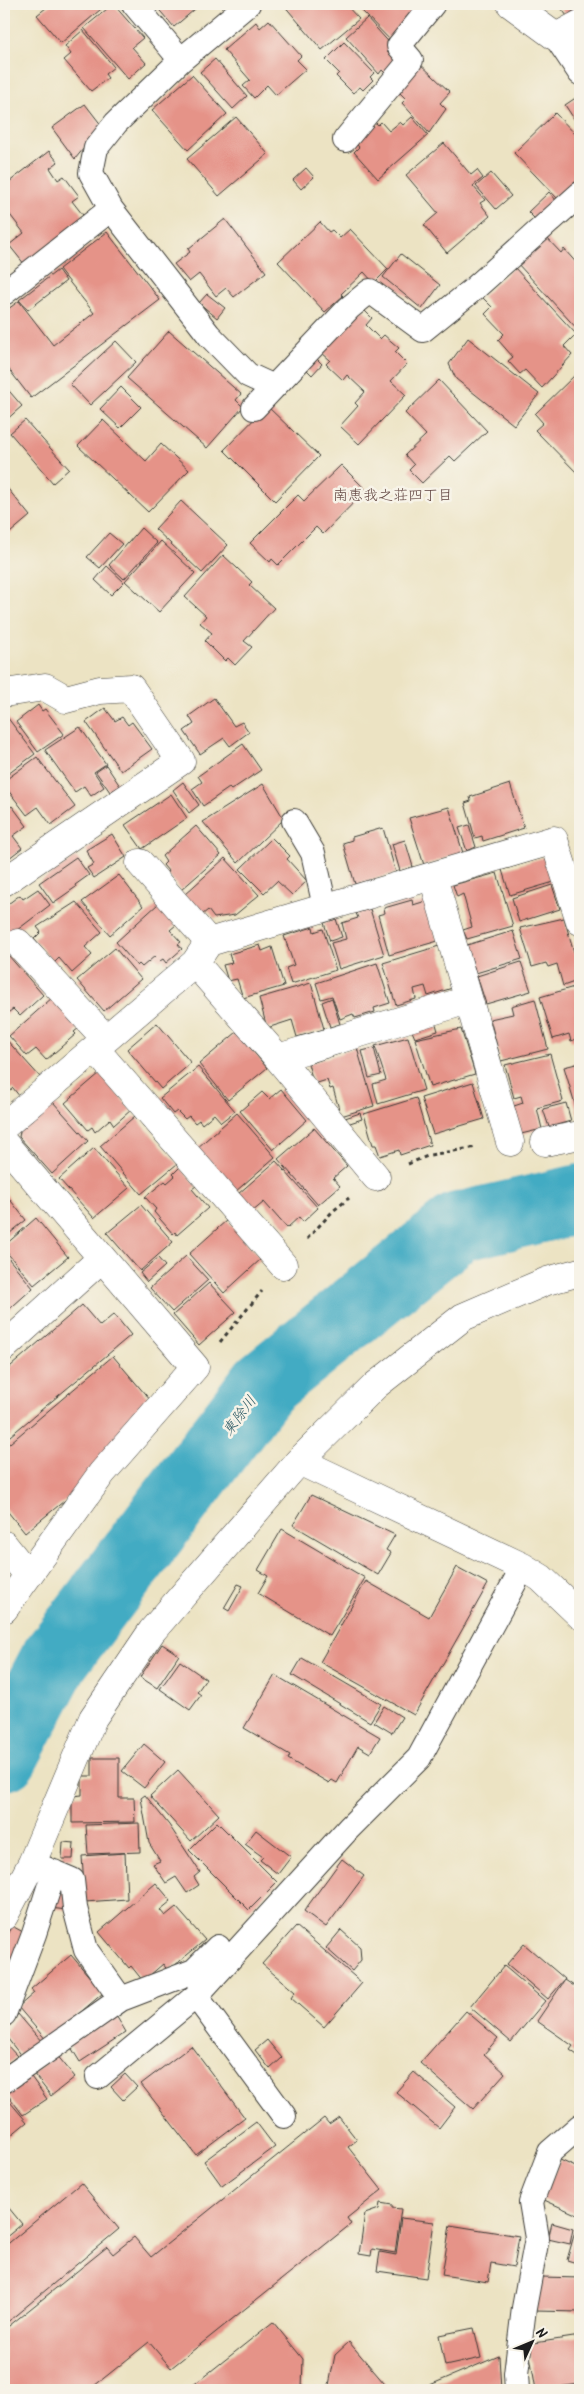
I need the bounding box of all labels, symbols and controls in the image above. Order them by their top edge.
district label: 南恵我之荘四丁目 [333,484,453,508]
water label: 東除川 [217,1391,263,1441]
north arrow [506,2316,556,2366]
text: N [530,2323,552,2345]

